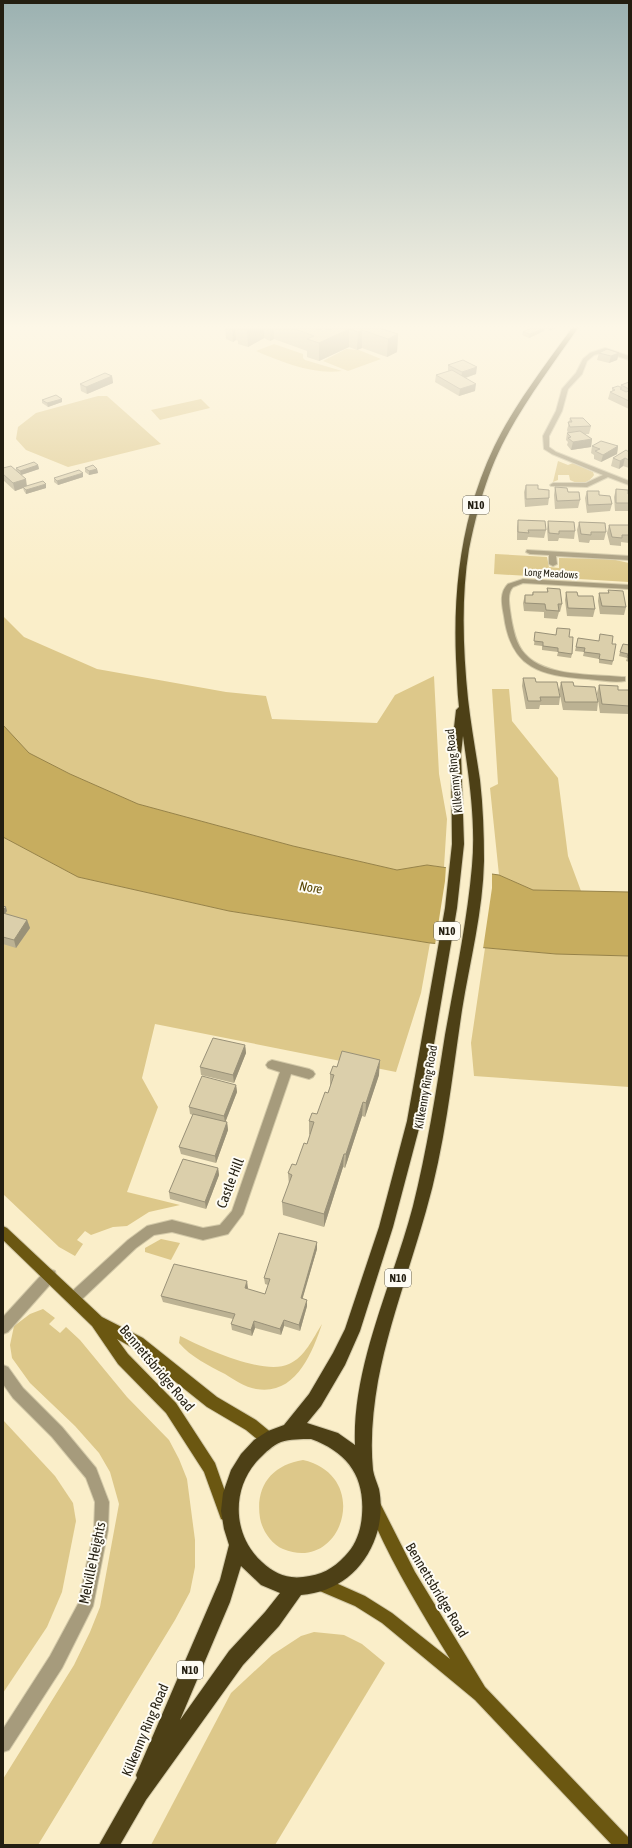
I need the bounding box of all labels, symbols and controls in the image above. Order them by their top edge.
road number: N10 [463,496,489,514]
street label: Long Meadows [524,567,579,580]
street label: Kilkenny Ring Road [443,728,465,814]
water label: Nore [298,878,324,897]
road number: N10 [434,922,460,940]
street label: Kilkenny Ring Road [412,1044,440,1130]
street label: Castle Hill [213,1155,247,1210]
road number: N10 [385,1269,411,1287]
street label: Bennettsbridge Road [116,1322,198,1414]
street label: Melville Heights [76,1521,109,1605]
street label: Bennettsbridge Road [403,1540,471,1640]
road number: N10 [177,1661,203,1679]
street label: Kilkenny Ring Road [118,1681,172,1779]

